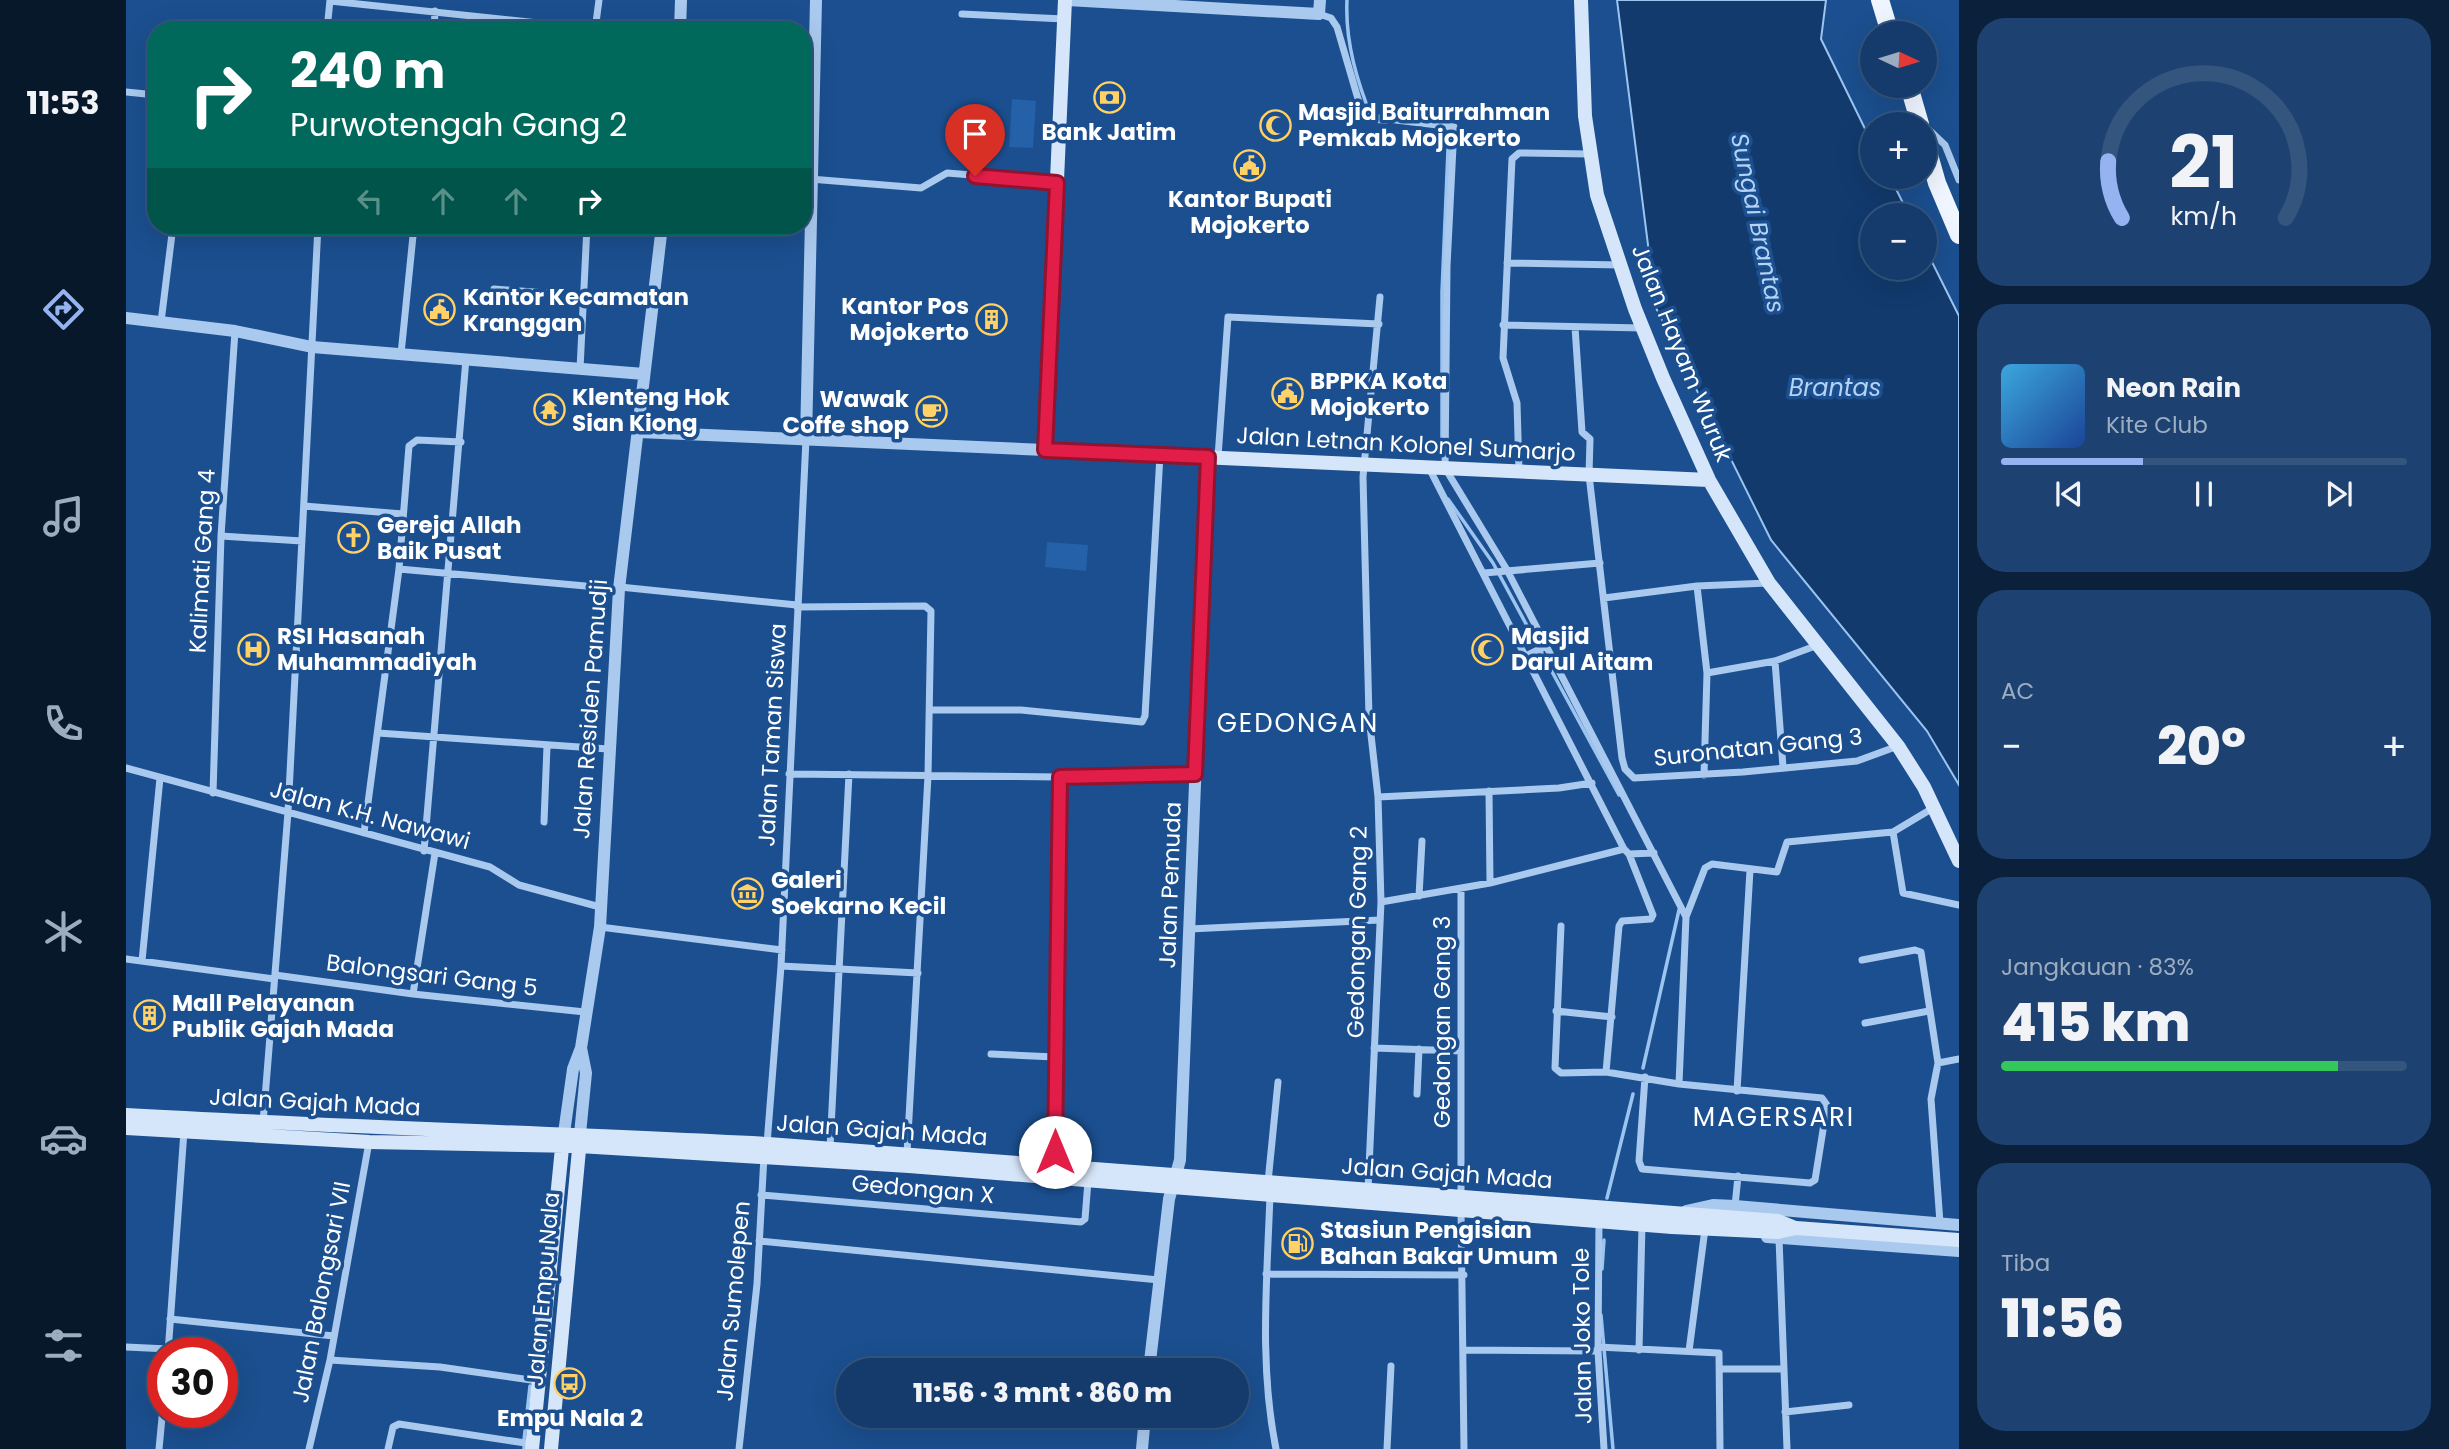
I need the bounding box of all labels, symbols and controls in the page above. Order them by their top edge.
north arrow [1860,21,1937,98]
map controls [1860,21,1937,280]
text: 240 m [290,37,445,105]
icon: right [175,49,266,140]
text: 11:53 [26,80,100,125]
bank icon: Bank Jatim [1092,81,1126,115]
place label: Masjid Baiturrahman Pemkab Mojokerto [1298,96,1550,154]
text: Purwotengah Gang 2 [290,102,628,147]
pin [945,104,1005,176]
mosque icon: Masjid Baiturrahman Pemkab Mojokerto [1258,108,1292,142]
button: + [1860,112,1937,189]
text: 21 [2170,112,2238,213]
icon: arrive [956,115,994,153]
place label: Bank Jatim [1042,116,1176,148]
water label: Sungai Brantas [1723,130,1793,316]
public building icon: Kantor Bupati Mojokerto [1233,148,1267,182]
icon: left [351,182,389,220]
icon: ahead [424,182,462,220]
icon: ahead [497,182,535,220]
icon: right [570,182,608,220]
place label: Kantor Bupati Mojokerto [1168,183,1332,241]
text: km/h [2171,199,2237,234]
button: − [1860,203,1937,280]
street label: Jalan Hayam Wuruk [1624,239,1740,467]
place label: Kantor Kecamatan Kranggan [463,281,689,339]
icon: directions [39,285,88,334]
place label: Kantor Pos Mojokerto [841,290,969,348]
public building icon: Kantor Kecamatan Kranggan [423,293,457,327]
building icon: Kantor Pos Mojokerto [975,302,1009,336]
place label: BPPKA Kota Mojokerto [1310,365,1447,423]
text: Neon Rain [2106,370,2241,406]
water label: Brantas [1789,371,1881,404]
public building icon: BPPKA Kota Mojokerto [1270,377,1304,411]
place label: Klenteng Hok Sian Kiong [572,381,730,439]
place label: Wawak Coffe shop [783,383,910,441]
temple icon: Klenteng Hok Sian Kiong [532,393,566,427]
cafe icon: Wawak Coffe shop [915,395,949,429]
text: Kite Club [2106,409,2208,441]
street label: Jalan Letnan Kolonel Sumarjo [1236,419,1576,469]
street label: Kalimati Gang 4 [181,468,223,654]
icon: previous [2050,475,2088,513]
icon: pause [2185,475,2223,513]
icon: next [2320,475,2358,513]
icon: music [39,492,88,541]
place label: Gereja Allah Baik Pusat [377,509,522,567]
church icon: Gereja Allah Baik Pusat [337,521,371,555]
street label: Jalan Residen Pamudji [565,578,615,840]
place label: RSI Hasanah Muhammadiyah [277,620,477,678]
place label: Masjid Darul Aitam [1511,620,1653,678]
street label: Jalan Taman Siswa [750,623,794,847]
hospital icon: RSI Hasanah Muhammadiyah [237,632,271,666]
mosque icon: Masjid Darul Aitam [1471,632,1505,666]
text: AC [2001,675,2034,707]
icon: phone [39,699,88,748]
district label: GEDONGAN [1217,705,1379,741]
text: 20° [2157,710,2246,783]
street label: Suronatan Gang 3 [1652,720,1864,774]
text: − [2001,720,2022,773]
text: + [2381,720,2407,773]
street label: Jalan K.H. Nawawi [266,773,474,857]
street label: Jalan Pemuda [1151,801,1189,969]
street label: Gedongan Gang 2 [1339,826,1375,1038]
place label: Galeri Soekarno Kecil [771,864,946,922]
museum icon: Galeri Soekarno Kecil [731,876,765,910]
icon: climate [39,907,88,956]
street label: Gedongan Gang 3 [1426,916,1458,1128]
street label: Balongsari Gang 5 [325,946,539,1004]
text: Jangkauan · 83% [2001,951,2194,983]
text: 415 km [2001,986,2190,1059]
place label: Mall Pelayanan Publik Gajah Mada [172,987,394,1045]
building icon: Mall Pelayanan Publik Gajah Mada [132,999,166,1033]
street label: Jalan Gajah Mada [208,1080,422,1124]
district label: MAGERSARI [1693,1099,1855,1135]
street label: Jalan Gajah Mada [775,1107,989,1153]
icon: car [39,1114,88,1163]
position arrow [1018,1115,1092,1189]
street label: Jalan Gajah Mada [1340,1150,1554,1196]
street label: Gedongan X [850,1167,996,1211]
street label: Jalan Balongsari VII [284,1179,358,1405]
street label: Jalan Empu Nala [519,1191,567,1387]
street label: Jalan Sumolepen [708,1200,758,1402]
place label: Stasiun Pengisian Bahan Bakar Umum [1320,1214,1558,1272]
fuel station icon: Stasiun Pengisian Bahan Bakar Umum [1280,1226,1314,1260]
street label: Jalan Joko Tole [1564,1247,1600,1425]
text: Tiba [2001,1247,2050,1279]
text: 11:56 [2001,1282,2124,1355]
icon: filters [39,1321,88,1370]
speed limit sign: 30 [147,1337,238,1428]
bus stop icon: Empu Nala 2 [553,1367,587,1401]
text: 11:56 · 3 mnt · 860 m [913,1375,1172,1411]
place label: Empu Nala 2 [497,1402,643,1434]

